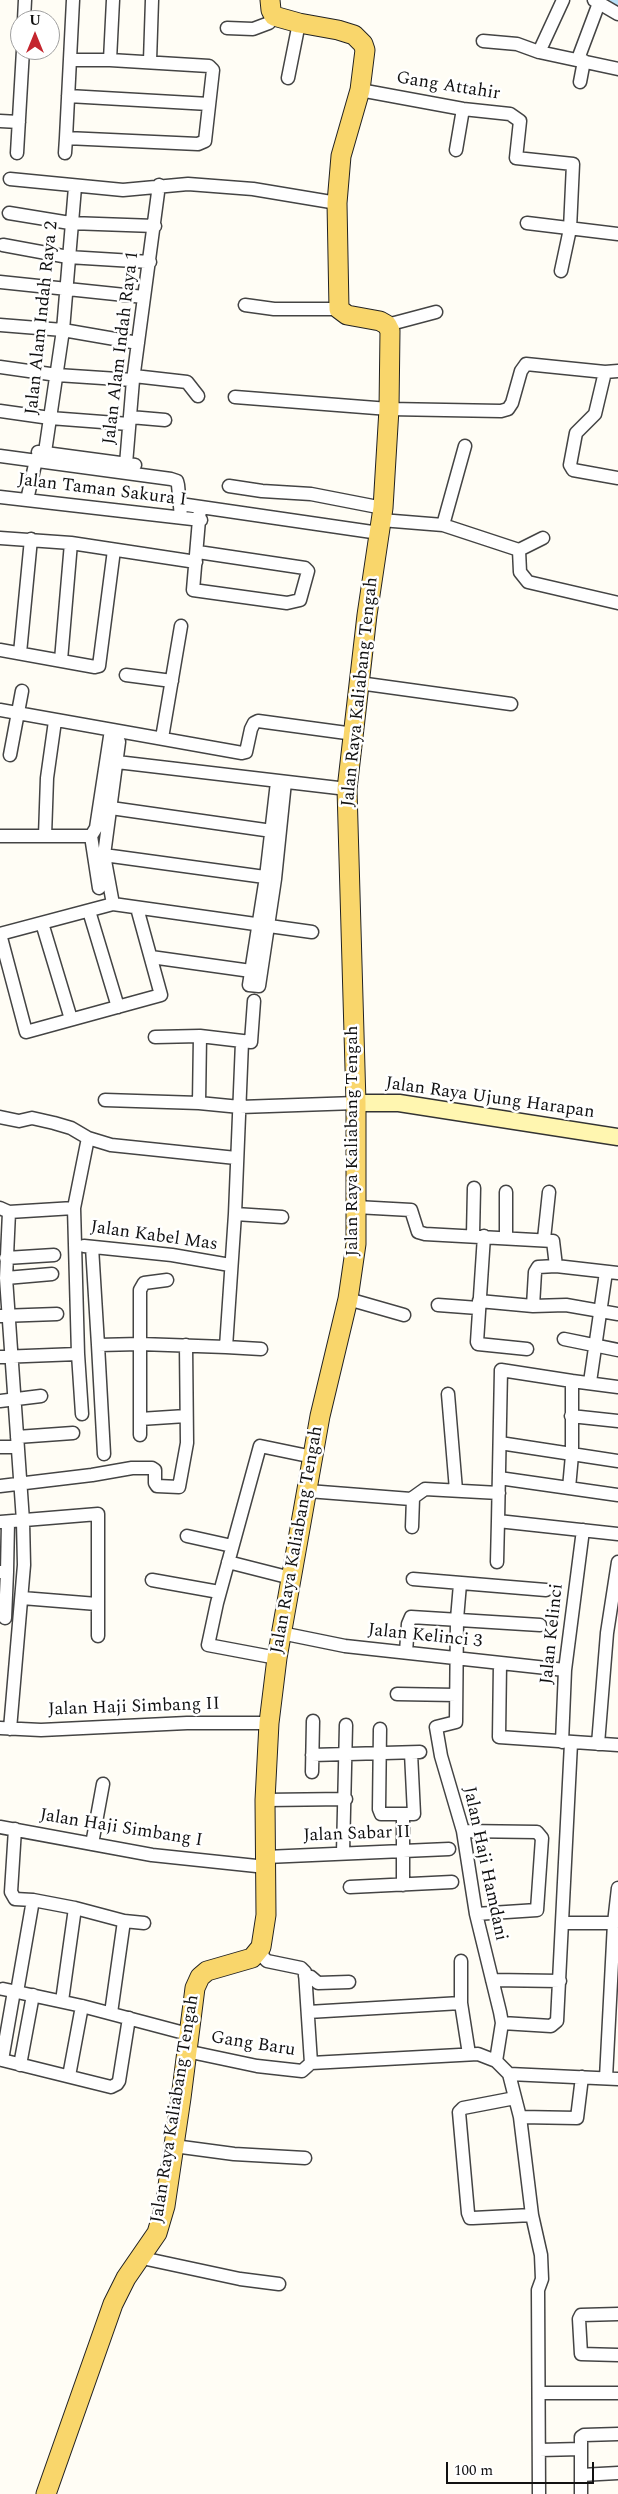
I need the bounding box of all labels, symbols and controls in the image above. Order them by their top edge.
north arrow [10,10,60,60]
text: U [29,10,41,31]
street label: Gang Attahir [394,68,502,106]
street label: Jalan Alam Indah Raya 2 [22,220,64,416]
street label: Jalan Alam Indah Raya 1 [99,250,145,446]
street label: Jalan Taman Sakura I [16,470,188,512]
street label: Jalan Raya Kaliabang Tengah [338,576,384,808]
street label: Jalan Raya Kaliabang Tengah [342,1026,364,1256]
street label: Jalan Raya Ujung Harapan [384,1074,596,1124]
street label: Jalan Kabel Mas [89,1217,219,1257]
street label: Jalan Raya Kaliabang Tengah [267,1424,329,1656]
street label: Jalan Kelinci [537,1583,569,1685]
street label: Jalan Kelinci 3 [367,1620,483,1654]
street label: Jalan Haji Simbang II [48,1694,220,1722]
street label: Jalan Haji Hamdani [457,1785,511,1943]
street label: Jalan Haji Simbang I [38,1805,204,1853]
street label: Jalan Sabar II [303,1822,411,1848]
street label: Jalan Raya Kaliabang Tengah [147,1993,205,2225]
street label: Gang Baru [209,2028,297,2062]
scale bar [448,2452,596,2484]
text: 100 m [454,2459,493,2482]

